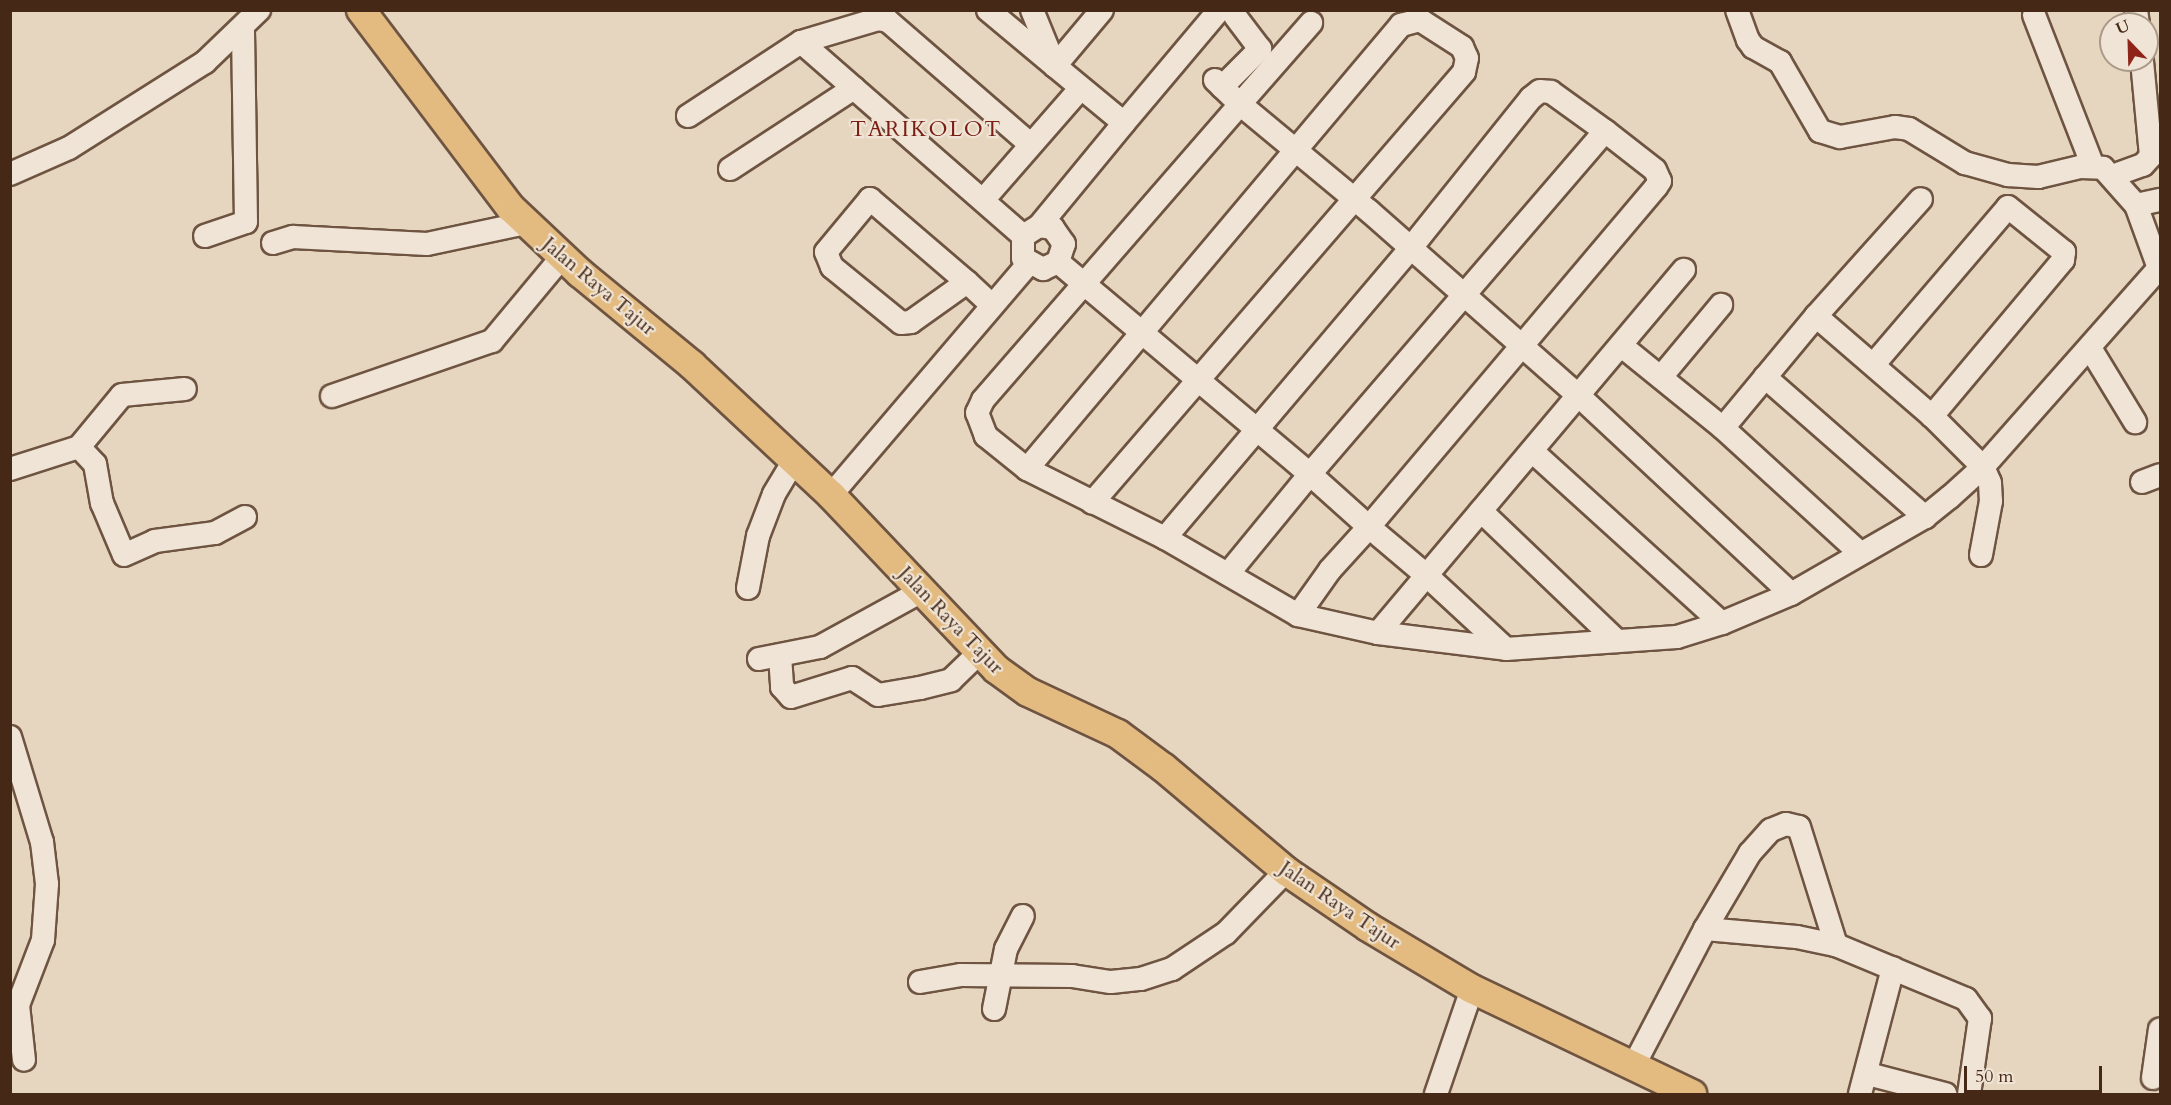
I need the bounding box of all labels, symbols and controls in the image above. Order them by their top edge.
north arrow [2099,12,2159,72]
text: U [2112,15,2133,40]
district label: TARIKOLOT [850,117,1002,143]
street label: Jalan Raya Tajur [538,232,660,340]
street label: Jalan Raya Tajur [894,561,1008,679]
street label: Jalan Raya Tajur [1275,856,1405,954]
scale bar [1967,1054,2105,1092]
text: 50 m [1975,1064,2014,1089]

